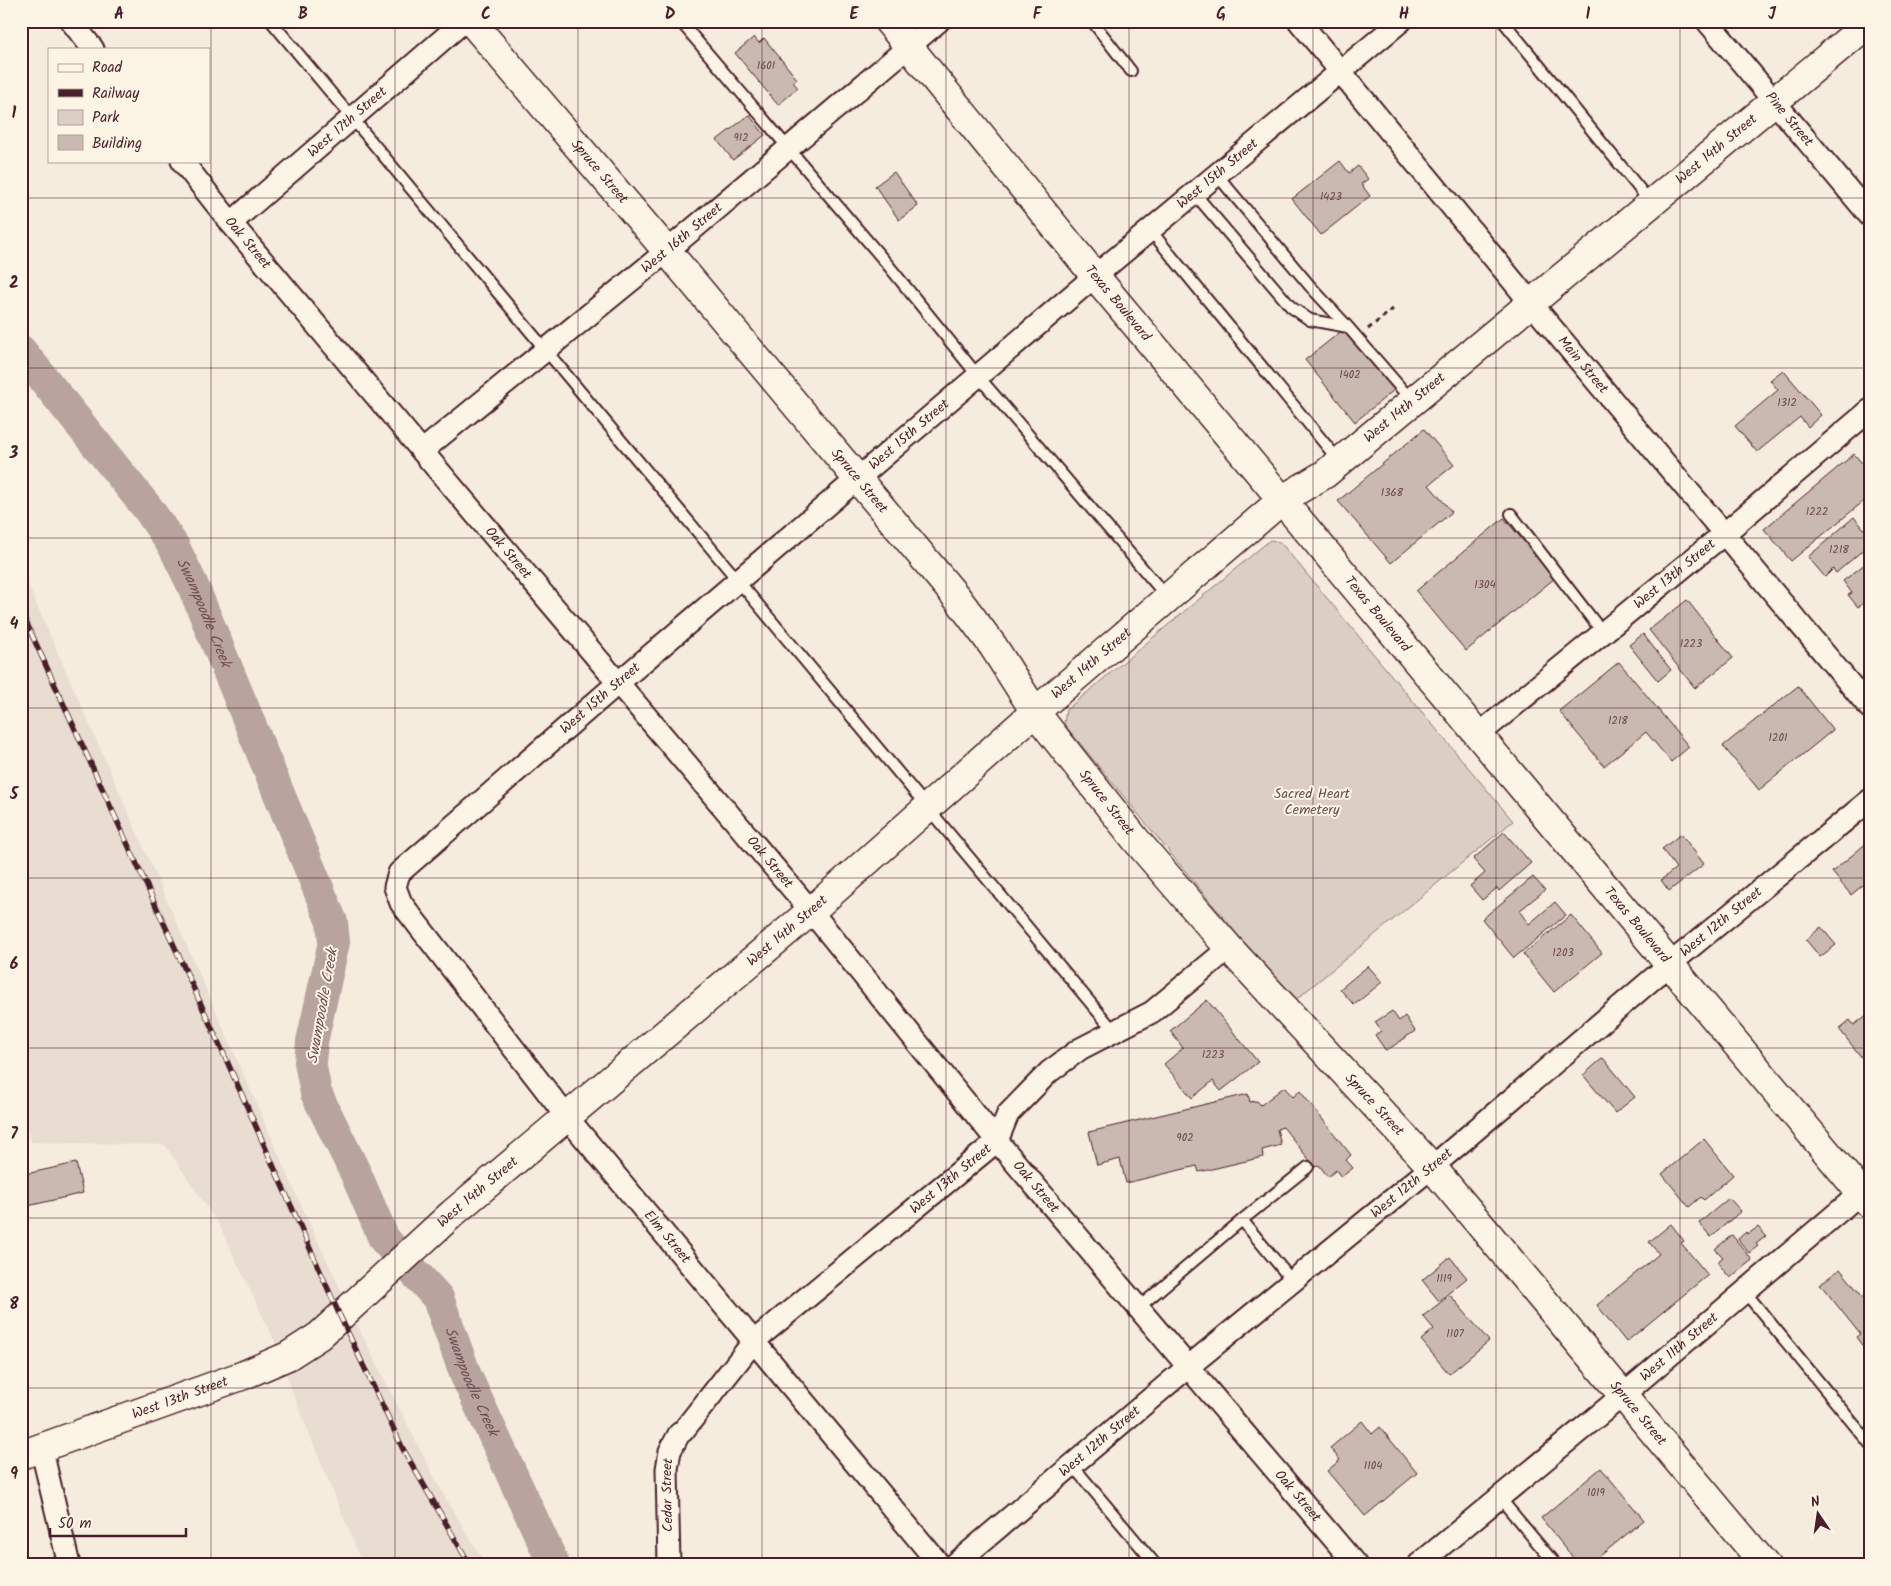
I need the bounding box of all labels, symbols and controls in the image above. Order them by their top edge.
text: A [114,2,124,27]
text: B [298,2,308,27]
text: C [481,2,491,27]
text: D [665,2,676,27]
text: E [850,2,860,27]
text: F [1033,2,1043,27]
text: G [1216,2,1226,27]
text: H [1399,2,1409,27]
text: I [1586,2,1591,27]
text: J [1768,2,1777,27]
legend [48,48,210,162]
text: Road [92,56,123,80]
house number: 1601 [757,57,775,75]
street label: West 17th Street [303,81,393,163]
text: Railway [92,82,140,106]
street label: Pine Street [1760,87,1819,152]
text: 1 [12,101,17,126]
text: Park [92,106,120,130]
street label: West 14th Street [1671,108,1763,190]
house number: 912 [733,129,749,147]
text: Building [92,132,142,156]
street label: West 15th Street [1172,133,1264,214]
street label: Spruce Street [565,134,634,209]
house number: 1423 [1320,188,1342,206]
street label: West 16th Street [636,197,728,279]
street label: Oak Street [219,212,277,275]
street label: Texas Boulevard [1079,260,1157,347]
text: 2 [9,271,19,296]
street label: Main Street [1552,331,1614,399]
house number: 1402 [1339,366,1361,384]
street label: West 14th Street [1359,367,1451,448]
street label: West 15th Street [864,393,955,476]
house number: 1312 [1777,394,1797,412]
text: 3 [9,441,19,466]
street label: Spruce Street [825,444,894,519]
house number: 1368 [1381,484,1404,502]
house number: 1222 [1806,503,1828,521]
street label: Oak Street [480,522,537,585]
street label: West 13th Street [1629,533,1721,615]
house number: 1218 [1829,541,1849,559]
water label: Swampoodle Creek [169,554,238,673]
street label: Texas Boulevard [1339,571,1417,658]
house number: 1304 [1474,576,1496,594]
text: 4 [10,612,19,637]
street label: West 14th Street [1046,622,1137,705]
house number: 1223 [1680,635,1702,653]
street label: West 15th Street [555,657,646,740]
house number: 1218 [1608,712,1628,730]
house number: 1201 [1769,729,1787,747]
street label: Spruce Street [1073,765,1140,841]
text: 5 [9,782,20,807]
park label: Sacred Heart Cemetery [1274,783,1351,821]
street label: Oak Street [741,831,799,894]
street label: West 12th Street [1675,881,1768,963]
street label: Texas Boulevard [1598,882,1676,969]
street label: West 14th Street [742,890,833,972]
house number: 1203 [1552,944,1574,962]
water label: Swampoodle Creek [301,945,345,1065]
text: 6 [10,952,19,977]
house number: 1223 [1202,1046,1224,1064]
street label: Spruce Street [1339,1068,1410,1142]
text: 7 [10,1122,18,1147]
house number: 902 [1176,1129,1194,1147]
street label: West 13th Street [905,1138,997,1220]
street label: West 12th Street [1366,1142,1458,1224]
street label: West 14th Street [432,1151,524,1233]
street label: Oak Street [1007,1156,1065,1219]
street label: Elm Street [638,1205,696,1269]
house number: 1119 [1436,1270,1452,1288]
text: 8 [9,1292,19,1317]
street label: West 11th Street [1635,1307,1724,1387]
water label: Swampoodle Creek [437,1324,505,1442]
house number: 1107 [1446,1325,1465,1343]
street label: West 13th Street [129,1370,232,1425]
street label: Spruce Street [1604,1376,1672,1451]
street label: West 12th Street [1054,1400,1146,1483]
street label: Cedar Street [656,1456,680,1532]
house number: 1104 [1364,1457,1382,1475]
text: 9 [10,1462,18,1487]
street label: Oak Street [1269,1465,1327,1528]
house number: 1019 [1587,1484,1606,1502]
north arrow [1794,1488,1844,1538]
text: N [1809,1491,1822,1514]
scale bar [50,1506,186,1538]
text: 50 m [58,1512,92,1536]

